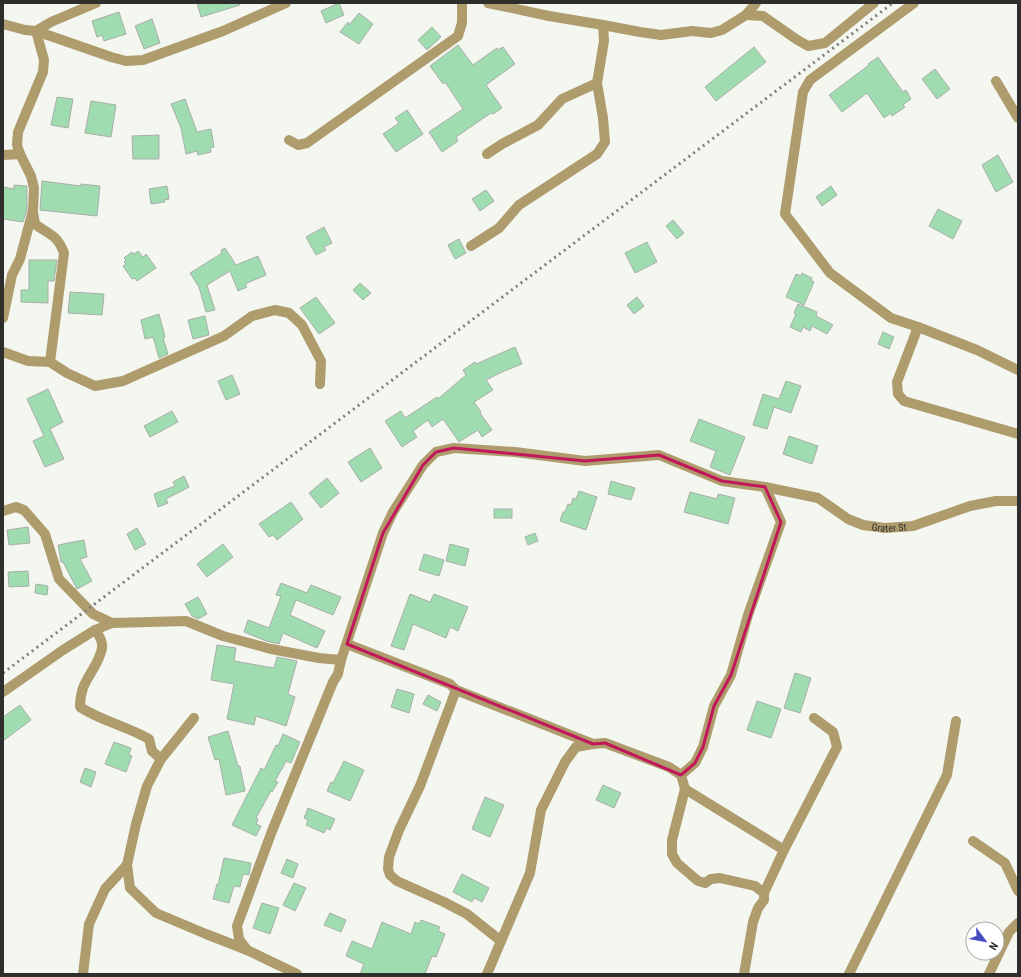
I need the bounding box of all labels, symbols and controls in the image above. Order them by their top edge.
street label: Grater St [871,521,907,534]
north arrow [965,921,1005,961]
text: N [986,940,1000,953]

